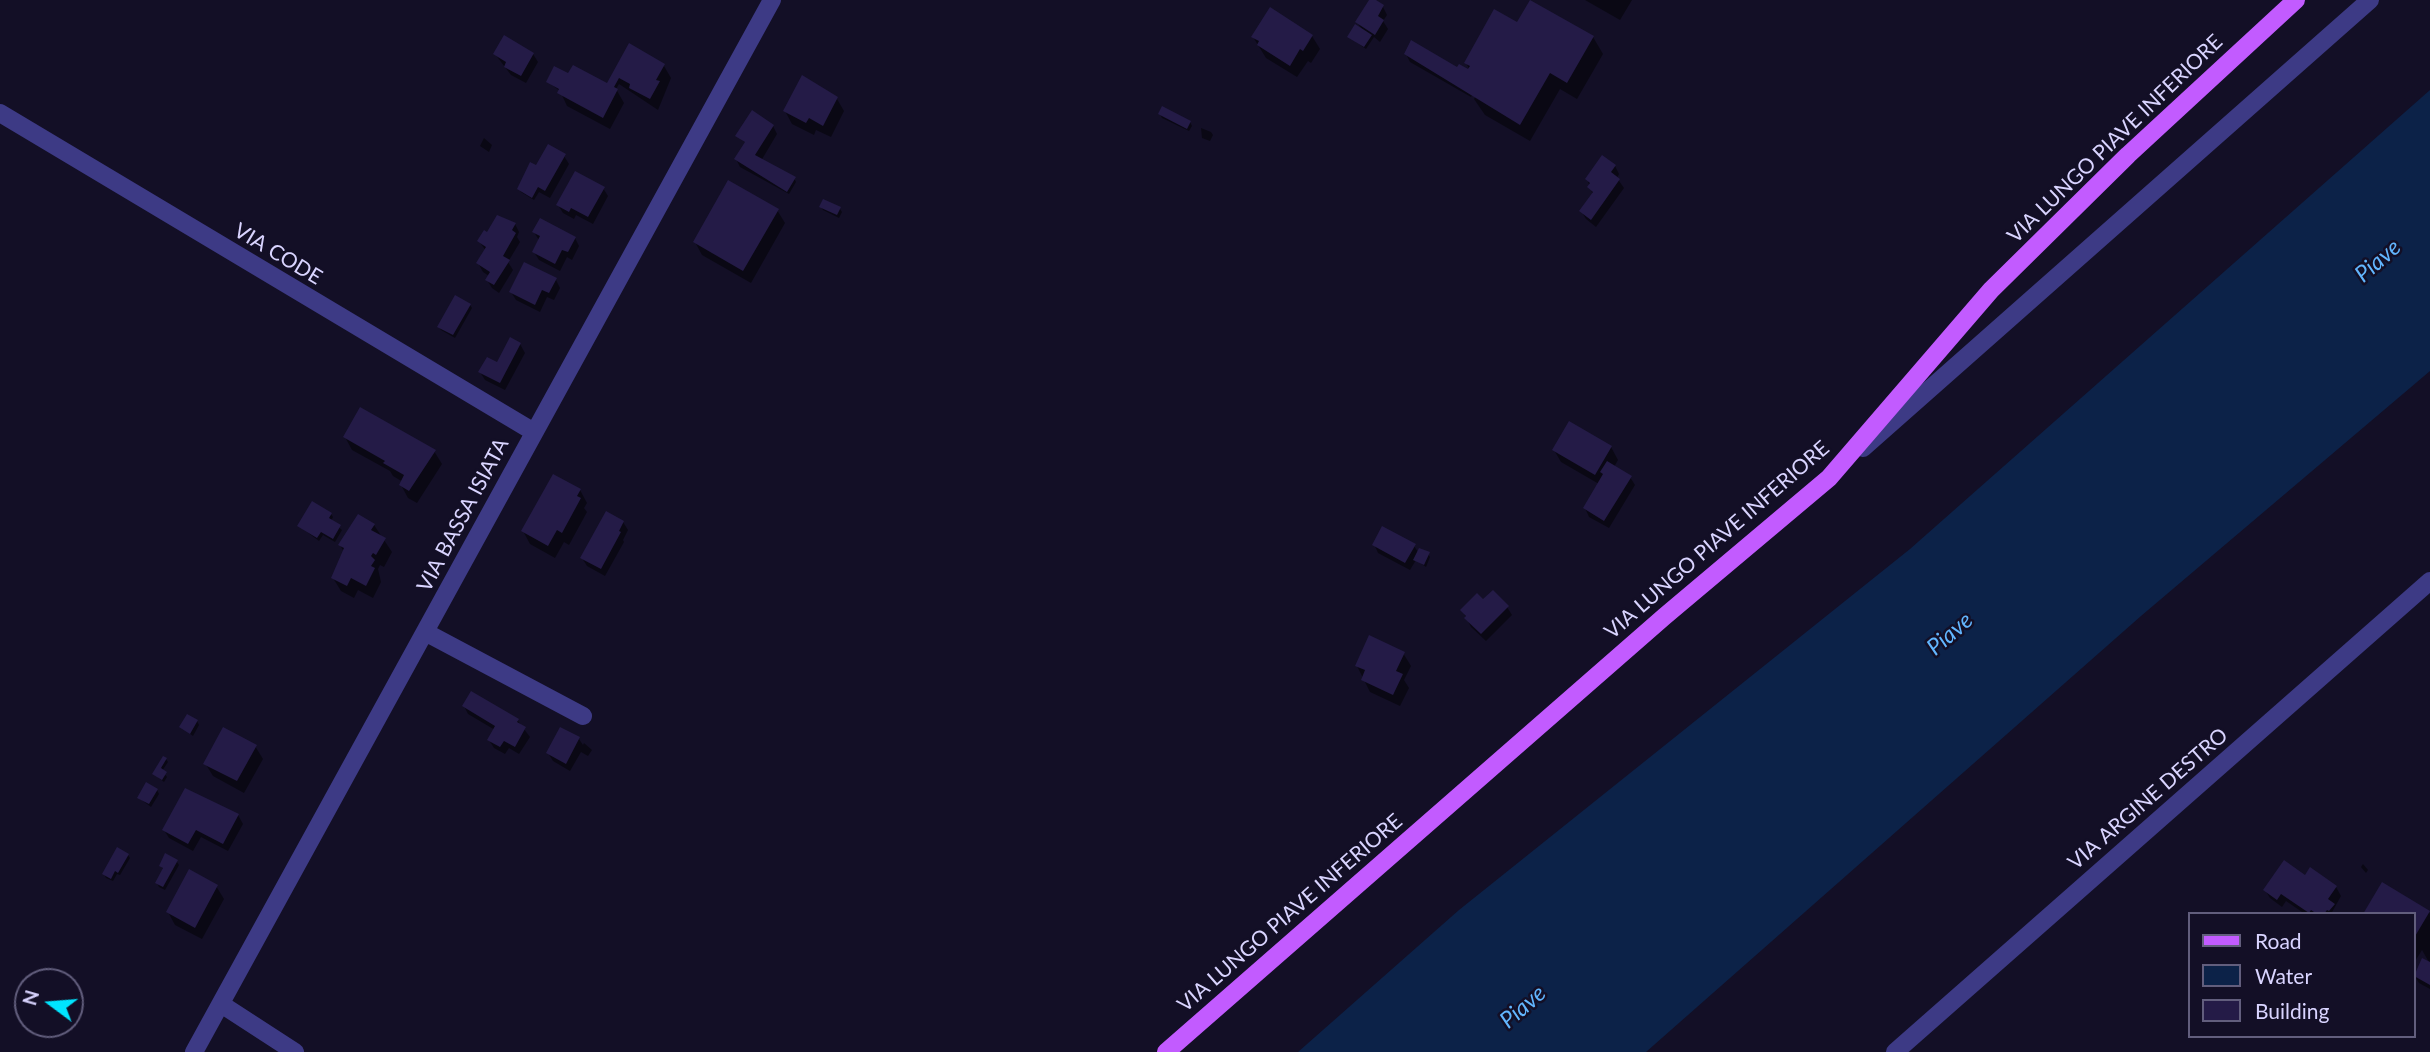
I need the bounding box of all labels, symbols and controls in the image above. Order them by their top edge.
street label: VIA LUNGO PIAVE INFERIORE [2002,29,2228,249]
street label: VIA CODE [229,218,327,290]
water label: Piave [2349,234,2407,288]
street label: VIA BASSA ISIATA [412,434,514,596]
street label: VIA LUNGO PIAVE INFERIORE [1600,436,1834,644]
water label: Piave [1921,607,1979,661]
street label: VIA ARGINE DESTRO [2063,723,2233,875]
street label: VIA LUNGO PIAVE INFERIORE [1173,809,1407,1017]
legend [2188,912,2416,1038]
text: Road [2255,928,2302,953]
text: Water [2255,963,2312,988]
north arrow [14,968,84,1038]
water label: Piave [1494,980,1552,1034]
text: N [17,987,43,1008]
text: Building [2255,998,2330,1023]

